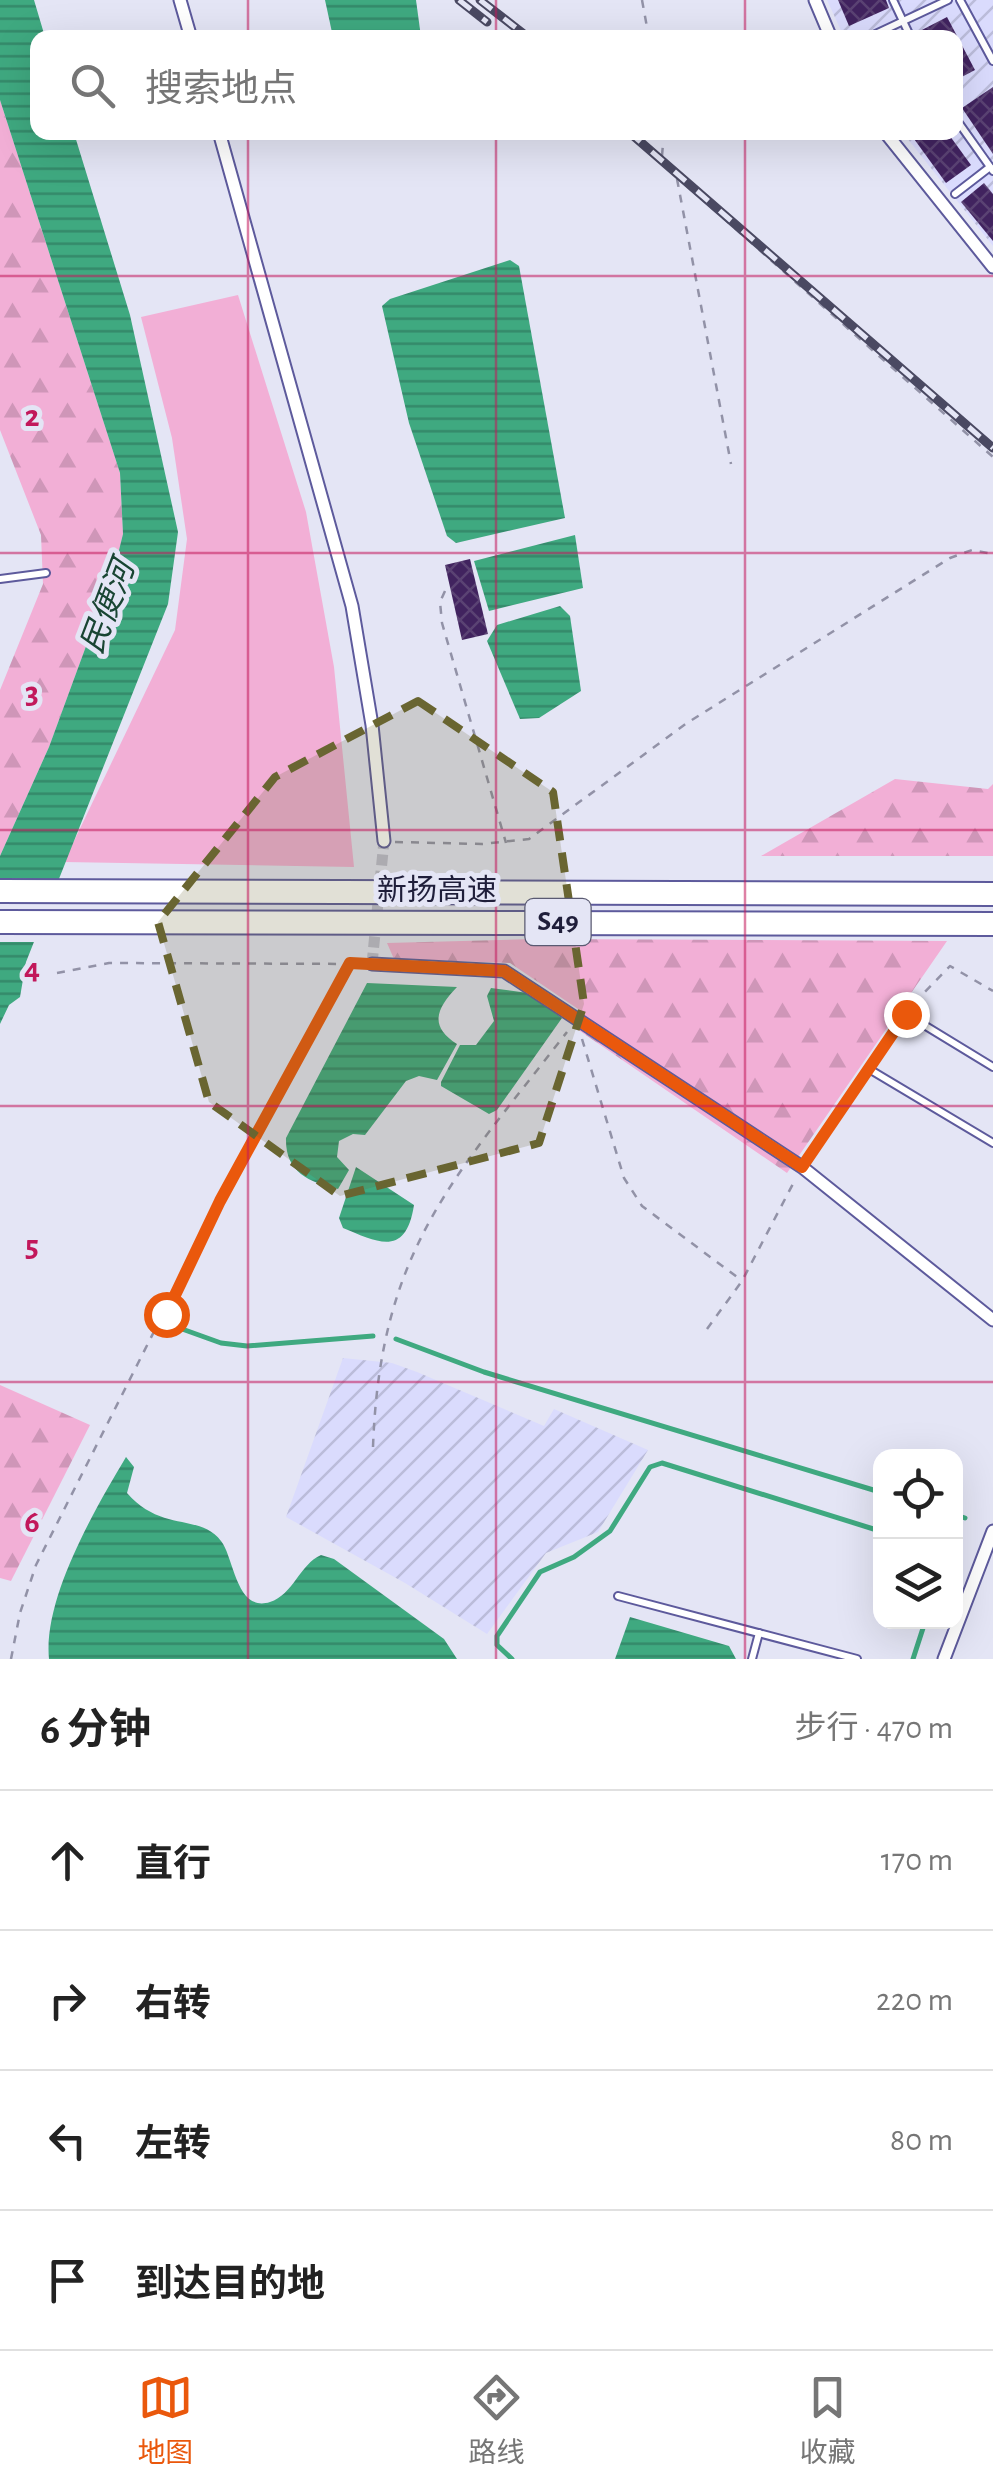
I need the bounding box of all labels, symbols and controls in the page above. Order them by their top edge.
search box [30,30,963,140]
icon: search [65,58,120,113]
text: 搜索地点 [145,71,297,109]
text: 2 [24,400,40,432]
water label: 民便河 [75,551,142,658]
text: 3 [25,677,39,709]
street label: 新扬高速 [377,874,497,906]
road number: S49 [526,899,590,945]
text: 4 [24,953,40,985]
route end [884,992,930,1038]
text: 5 [25,1230,39,1262]
route start [144,1292,190,1338]
map controls [873,1449,963,1629]
button: locate [873,1449,963,1539]
text: 6 [24,1506,40,1538]
button: layers [873,1539,963,1629]
text: 6 分钟 [40,1709,151,1751]
text: 步行 · 470 m [795,1712,953,1744]
icon: ahead [40,1833,95,1888]
text: 170 m [881,1844,953,1876]
text: 直行 [135,1846,211,1884]
icon: right [40,1973,95,2028]
text: 220 m [876,1984,953,2016]
text: 右转 [135,1986,211,2024]
icon: left [40,2113,95,2168]
text: 80 m [890,2124,953,2156]
text: 左转 [135,2126,211,2164]
icon: arrive [40,2253,95,2308]
text: 到达目的地 [135,2266,325,2304]
tab: 地图 [137,2370,194,2471]
tab: 路线 [468,2370,525,2471]
tab: 收藏 [799,2370,856,2471]

